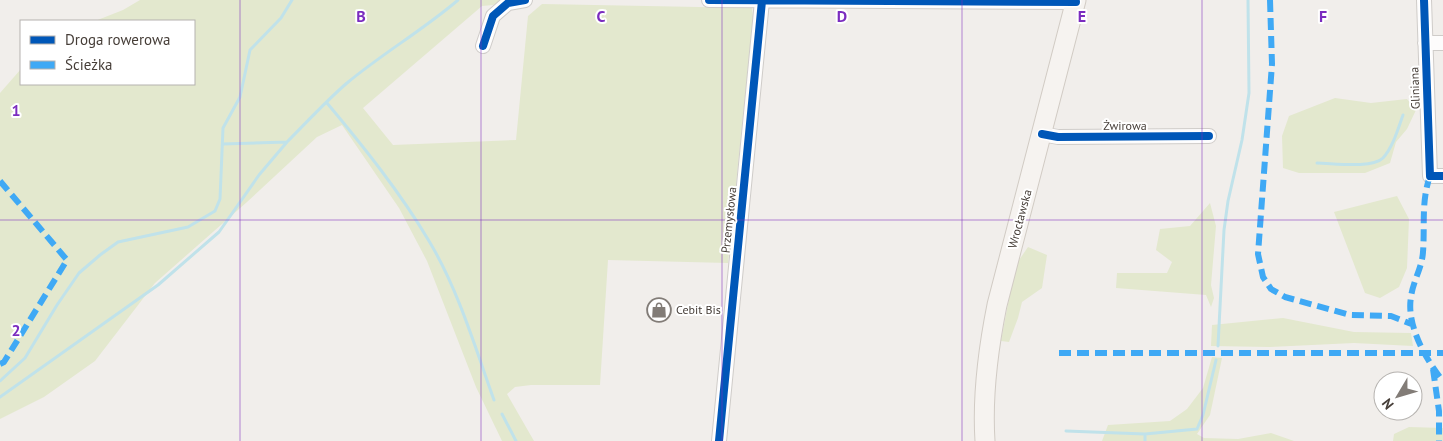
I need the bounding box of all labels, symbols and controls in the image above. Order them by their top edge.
text: B [356,6,366,26]
text: C [597,6,606,26]
text: D [837,6,847,26]
text: E [1078,6,1086,26]
text: F [1319,6,1327,26]
legend [20,20,195,85]
text: Droga rowerowa [65,30,170,49]
text: Ścieżka [65,55,113,74]
street label: Gliniana [1406,67,1423,109]
text: 1 [11,100,21,120]
street label: Żwirowa [1103,118,1147,133]
street label: Przemysłowa [718,186,739,254]
street label: Wrocławska [1004,188,1035,250]
shop icon: Cebit Bis [646,297,672,323]
place label: Cebit Bis [676,302,721,317]
text: 2 [11,320,21,340]
north arrow [1373,371,1423,421]
text: N [1378,395,1398,413]

